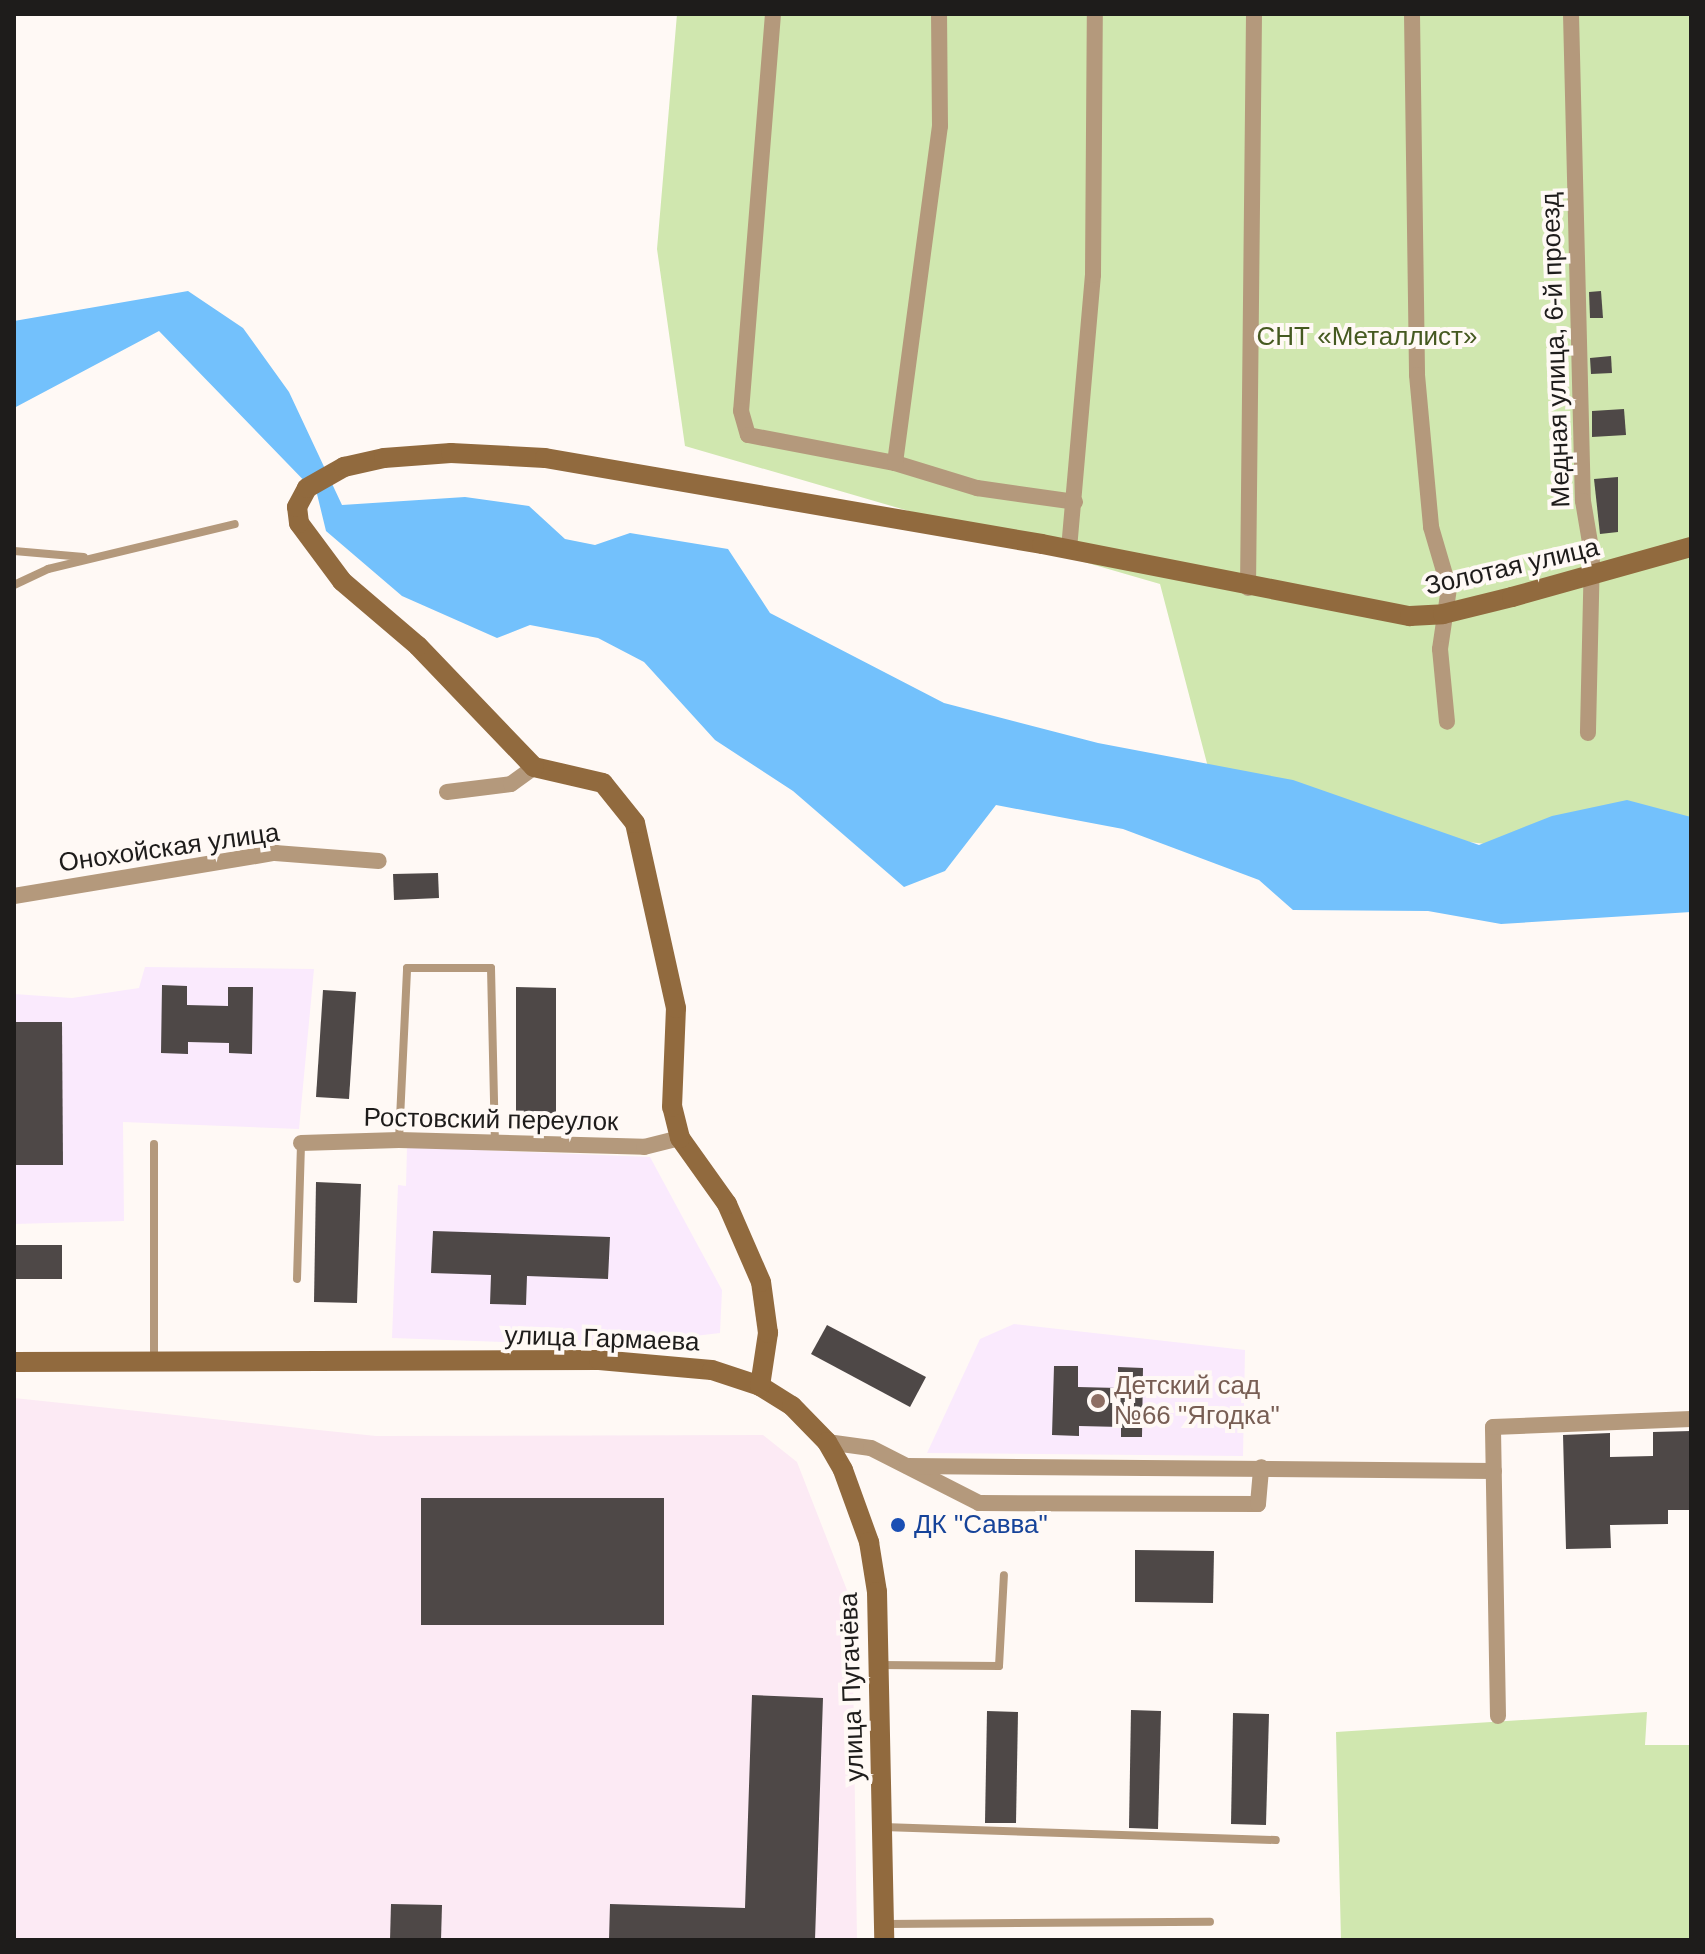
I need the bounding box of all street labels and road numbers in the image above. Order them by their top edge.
street label: Медная улица, 6-й проезд [1535,192,1577,508]
street label: Золотая улица [1422,532,1602,602]
street label: Онохойская улица [57,817,281,879]
street label: Ростовский переулок [363,1102,619,1138]
street label: улица Гармаева [504,1320,700,1358]
street label: улица Пугачёва [833,1592,871,1782]

